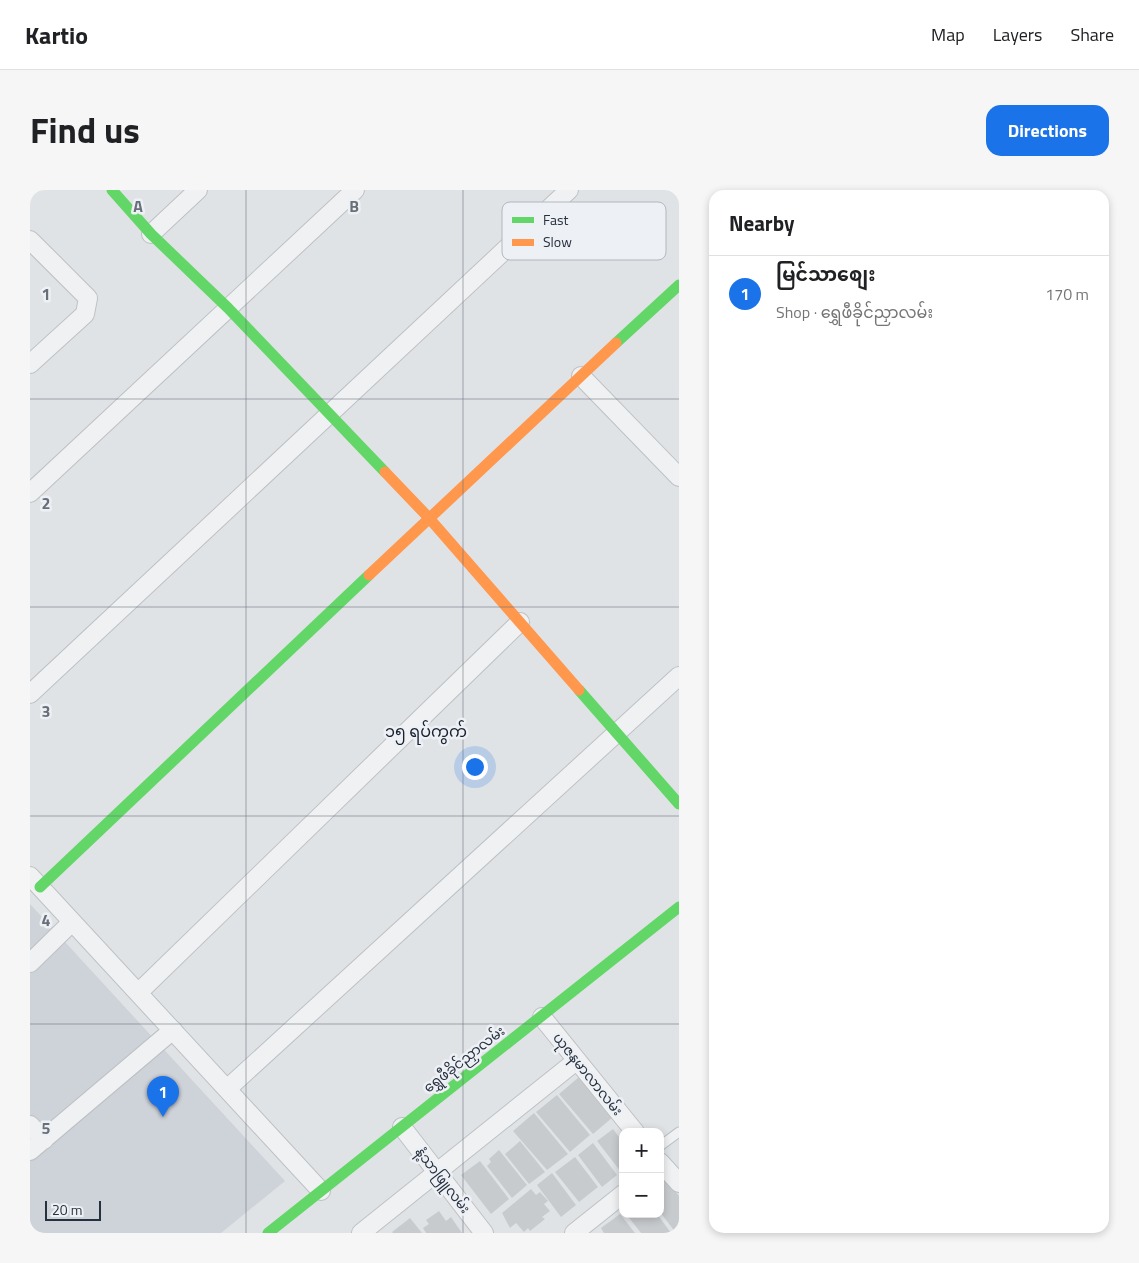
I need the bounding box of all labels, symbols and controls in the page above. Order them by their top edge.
text: Kartio [25,17,88,53]
text: Map [931,21,965,48]
text: Layers [993,21,1042,48]
text: Share [1070,21,1114,48]
text: Find us [30,103,140,157]
button: Directions [986,105,1109,156]
text: A [133,194,143,218]
text: B [349,194,359,218]
legend [502,202,666,260]
text: Nearby [729,207,794,239]
text: Fast [543,209,568,230]
text: Slow [543,231,572,252]
text: မြင်သာစျေး [776,259,875,288]
text: 1 [42,282,50,306]
text: 1 [741,282,749,306]
text: 170 m [1045,282,1089,306]
text: Shop · ရွှေဖီခိုင်ညှာလမ်း [776,300,933,324]
text: 2 [42,491,50,515]
text: 3 [42,699,50,723]
district label: ၁၅ ရပ်ကွက် [385,719,467,745]
your location [462,754,488,780]
text: 4 [42,908,51,932]
street label: ရွှေဖီခိုင်ညှာလမ်း [419,1020,510,1099]
street label: ယုဇနမာလာလမ်း [547,1028,628,1121]
pin: 1 [147,1076,179,1117]
text: 5 [42,1116,51,1140]
map controls [619,1128,664,1218]
button: + [619,1128,664,1173]
street label: နံ့သာဖြူလမ်း [409,1142,476,1219]
button: − [619,1173,664,1218]
scale bar [45,1198,101,1221]
text: 20 m [52,1199,82,1220]

